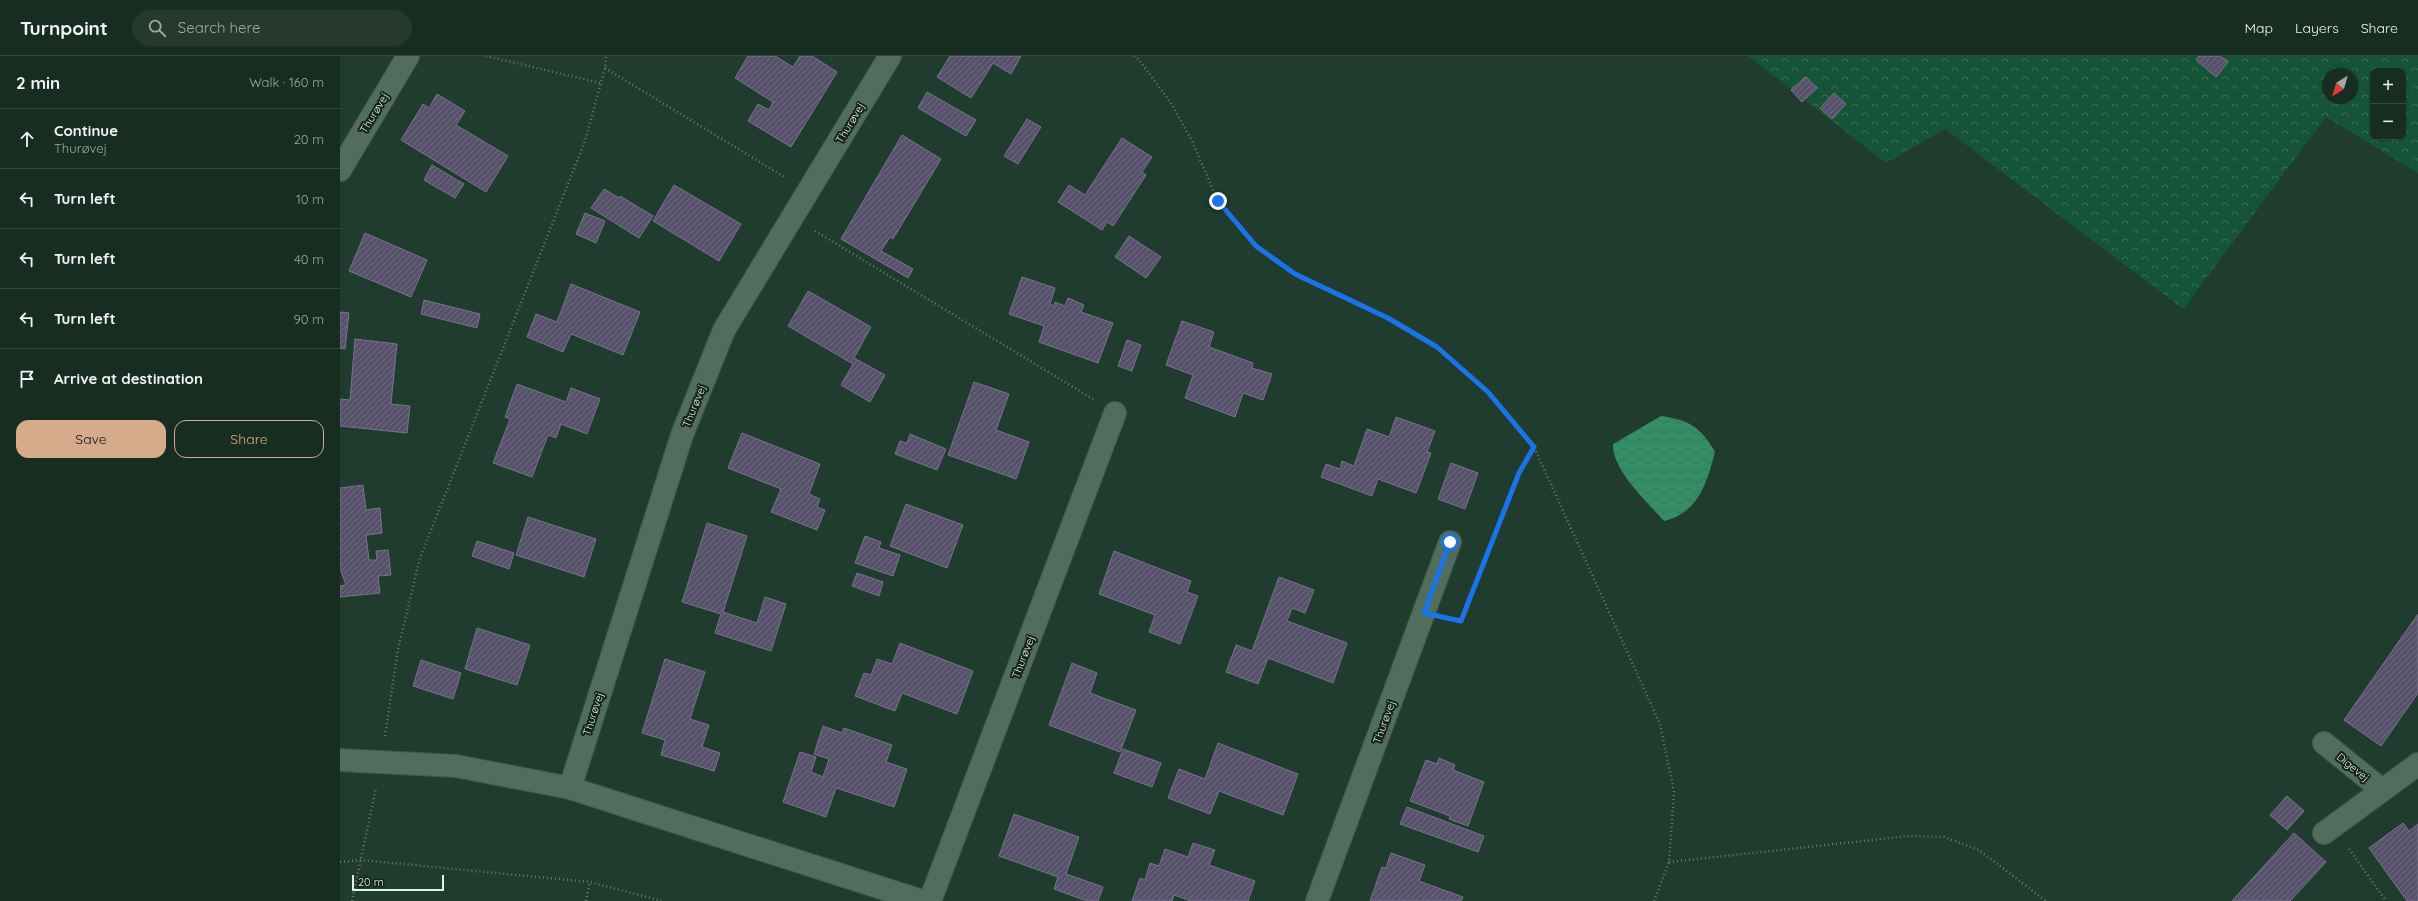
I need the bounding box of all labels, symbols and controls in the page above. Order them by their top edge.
search box [132,10,412,46]
text: Turnpoint [20,16,108,40]
icon: search [146,17,168,39]
text: Search here [178,18,261,37]
text: Map [2244,19,2273,37]
text: Layers [2295,19,2339,37]
text: Share [2361,19,2398,37]
north arrow [2322,68,2358,104]
map controls [2370,68,2406,140]
button: + [2370,68,2406,104]
text: 2 min [16,72,60,93]
text: Walk · 160 m [249,74,324,90]
street label: Thurøvej [356,90,392,136]
street label: Thurøvej [832,100,868,146]
button: − [2370,104,2406,140]
text: Continue [54,121,118,140]
icon: ahead [16,128,38,150]
text: 20 m [294,131,324,147]
text: Thurøvej [54,140,107,156]
icon: left [16,188,38,210]
text: Turn left [54,189,116,208]
text: 10 m [296,191,324,207]
route end [1209,192,1227,210]
icon: left [16,248,38,270]
text: Turn left [54,249,116,268]
text: 40 m [294,251,324,267]
icon: left [16,308,38,330]
text: Turn left [54,309,116,328]
text: 90 m [294,311,324,327]
icon: arrive [16,368,38,390]
text: Arrive at destination [54,369,203,388]
street label: Thurøvej [679,383,709,429]
button: Save [16,420,166,458]
button: Share [174,420,324,458]
route start [1441,533,1459,551]
street label: Thurøvej [1008,634,1038,680]
street label: Thurøvej [579,690,607,738]
street label: Thurøvej [1370,698,1398,746]
street label: Digevej [2334,750,2372,784]
scale bar [352,873,444,892]
text: 20 m [358,875,384,889]

